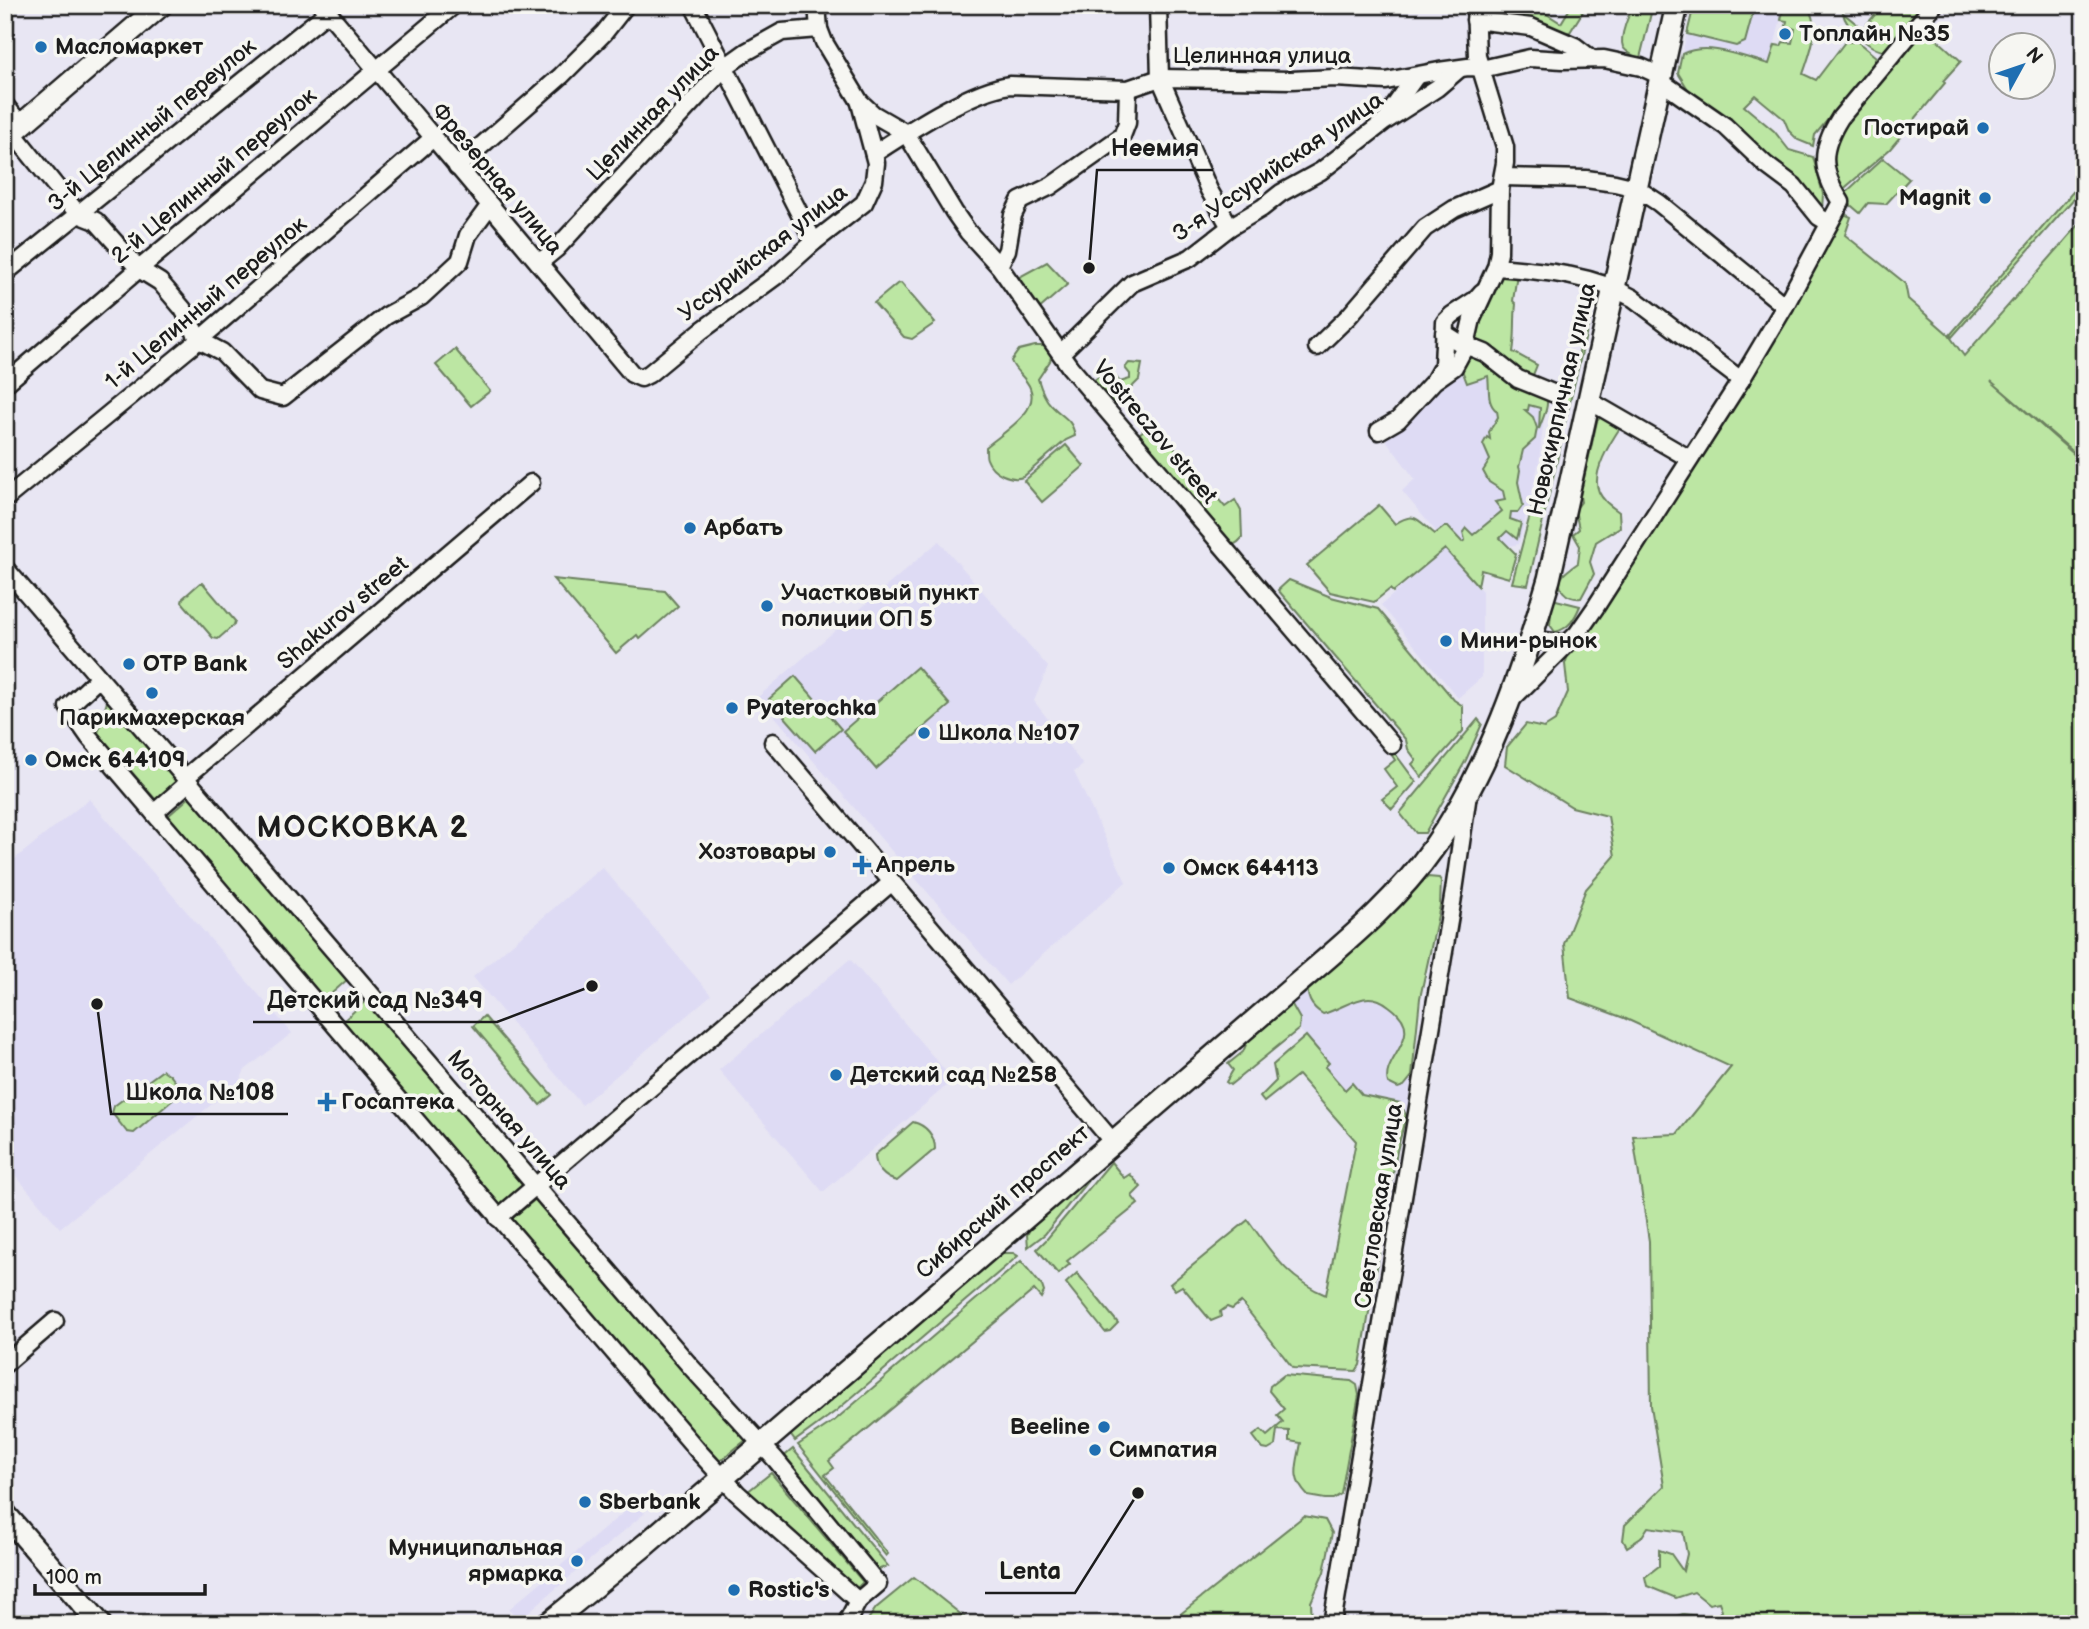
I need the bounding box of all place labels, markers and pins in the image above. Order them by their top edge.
place label: Топлайн №35 [1799,20,1950,48]
marker: Топлайн №35 [1777,26,1793,42]
place label: Масломаркет [55,33,203,61]
marker: Масломаркет [33,39,49,55]
place label: Постирай [1863,114,1969,142]
marker: Постирай [1975,120,1991,136]
callout: Неемия [1097,125,1213,170]
place label: Magnit [1899,184,1971,212]
marker: Magnit [1977,190,1993,206]
place label: Арбатъ [703,514,783,542]
marker: Арбатъ [682,520,698,536]
place label: Участковый пункт полиции ОП 5 [781,579,979,633]
marker: Участковый пункт полиции ОП 5 [759,598,775,614]
place label: Мини-рынок [1460,627,1597,655]
marker: Мини-рынок [1438,633,1454,649]
place label: OTP Bank [143,650,247,678]
marker: OTP Bank [121,656,137,672]
marker: Парикмахерская [144,685,160,701]
place label: Pyaterochka [746,694,877,722]
marker: Pyaterochka [724,700,740,716]
place label: Парикмахерская [59,704,245,732]
place label: Школа №107 [938,719,1080,747]
marker: Школа №107 [916,725,932,741]
place label: Омск 644109 [45,746,185,774]
marker: Омск 644109 [23,752,39,768]
place label: Хозтовары [698,838,816,866]
marker: Хозтовары [822,844,838,860]
place label: Апрель [875,851,955,879]
place label: Омск 644113 [1183,854,1319,882]
marker: Апрель [854,857,870,873]
marker: Омск 644113 [1161,860,1177,876]
callout: Детский сад №349 [253,977,497,1022]
place label: Детский сад №258 [850,1061,1057,1089]
marker: Детский сад №258 [828,1067,844,1083]
callout: Школа №108 [111,1069,288,1114]
place label: Госаптека [341,1088,455,1116]
marker: Госаптека [319,1094,335,1110]
place label: Beeline [1010,1413,1090,1441]
marker: Beeline [1096,1419,1112,1435]
place label: Симпатия [1109,1436,1217,1464]
marker: Симпатия [1087,1442,1103,1458]
place label: Sberbank [599,1488,701,1516]
marker: Sberbank [577,1494,593,1510]
place label: Муниципальная ярмарка [388,1534,564,1588]
callout: Lenta [985,1548,1075,1593]
marker: Муниципальная ярмарка [569,1553,585,1569]
place label: Rostic's [748,1576,830,1604]
marker: Rostic's [726,1582,742,1598]

